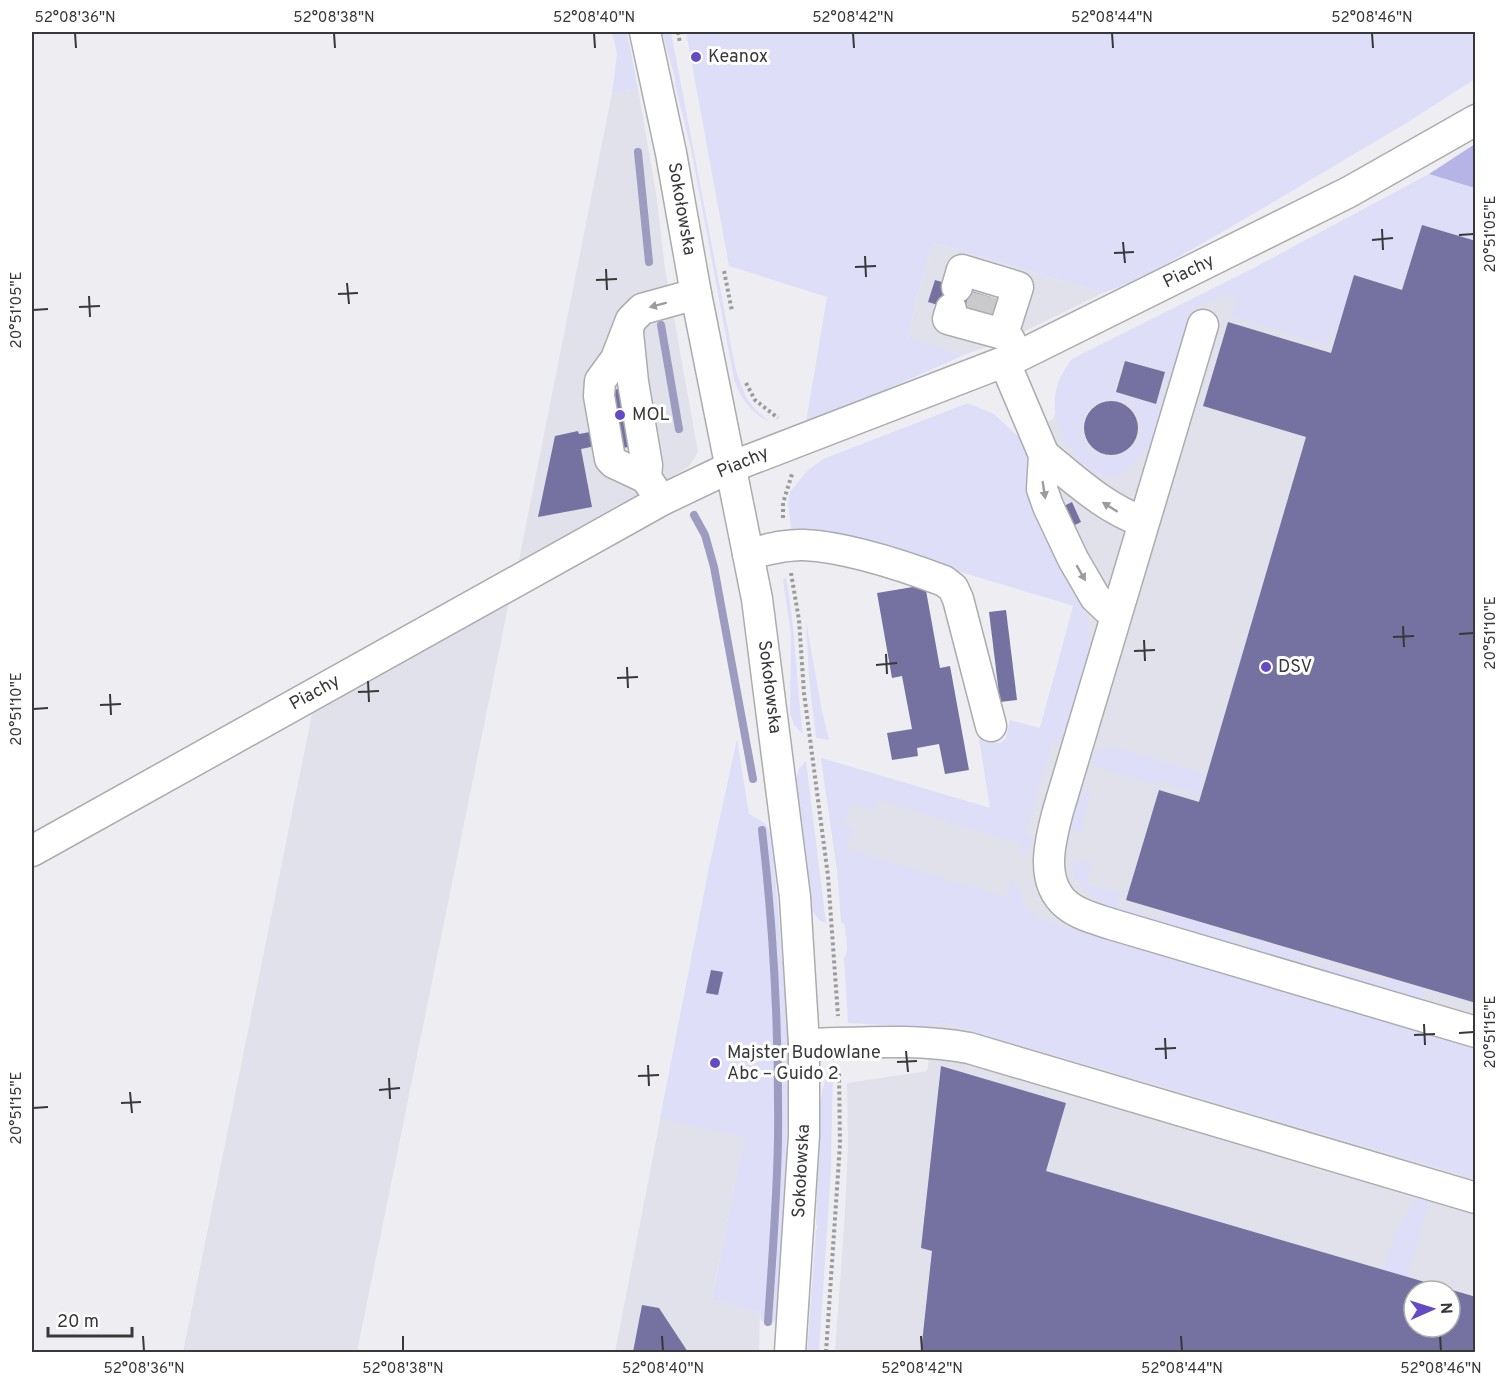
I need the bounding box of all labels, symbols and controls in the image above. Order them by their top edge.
text: 52°08'36"N [34,9,116,28]
text: 52°08'38"N [293,9,375,28]
text: 52°08'40"N [553,9,635,28]
text: 52°08'42"N [812,9,894,28]
text: 52°08'44"N [1071,9,1153,28]
text: 52°08'46"N [1331,9,1413,28]
place label: Keanox [708,46,768,69]
marker: Keanox [689,50,703,64]
street label: Sokołowska [662,161,700,257]
text: 20°51'05"E [1482,195,1501,273]
street label: Piachy [1160,250,1218,294]
text: 20°51'05"E [8,271,27,349]
one-way arrow [648,300,667,310]
place label: MOL [632,404,670,427]
marker: MOL [613,408,627,422]
street label: Piachy [714,442,772,484]
one-way arrow [1040,481,1049,500]
one-way arrow [1102,501,1118,512]
one-way arrow [1076,565,1086,582]
text: 20°51'10"E [1482,596,1501,670]
street label: Sokołowska [752,639,786,735]
place label: DSV [1278,656,1312,679]
marker: DSV [1259,660,1273,674]
street label: Piachy [286,670,344,716]
text: 20°51'10"E [8,672,27,746]
text: 20°51'15"E [1482,995,1501,1069]
place label: Majster Budowlane Abc – Guido 2 [727,1042,881,1086]
marker: Majster Budowlane Abc – Guido 2 [708,1056,722,1070]
text: 20°51'15"E [8,1071,27,1145]
street label: Sokołowska [788,1123,816,1219]
north arrow [1402,1279,1462,1339]
scale bar [48,1300,132,1338]
text: N [1435,1302,1455,1315]
text: 20 m [57,1311,99,1334]
text: 52°08'36"N [103,1360,185,1379]
text: 52°08'38"N [362,1360,444,1379]
text: 52°08'40"N [622,1360,704,1379]
text: 52°08'42"N [881,1360,963,1379]
text: 52°08'44"N [1141,1360,1223,1379]
text: 52°08'46"N [1400,1360,1482,1379]

